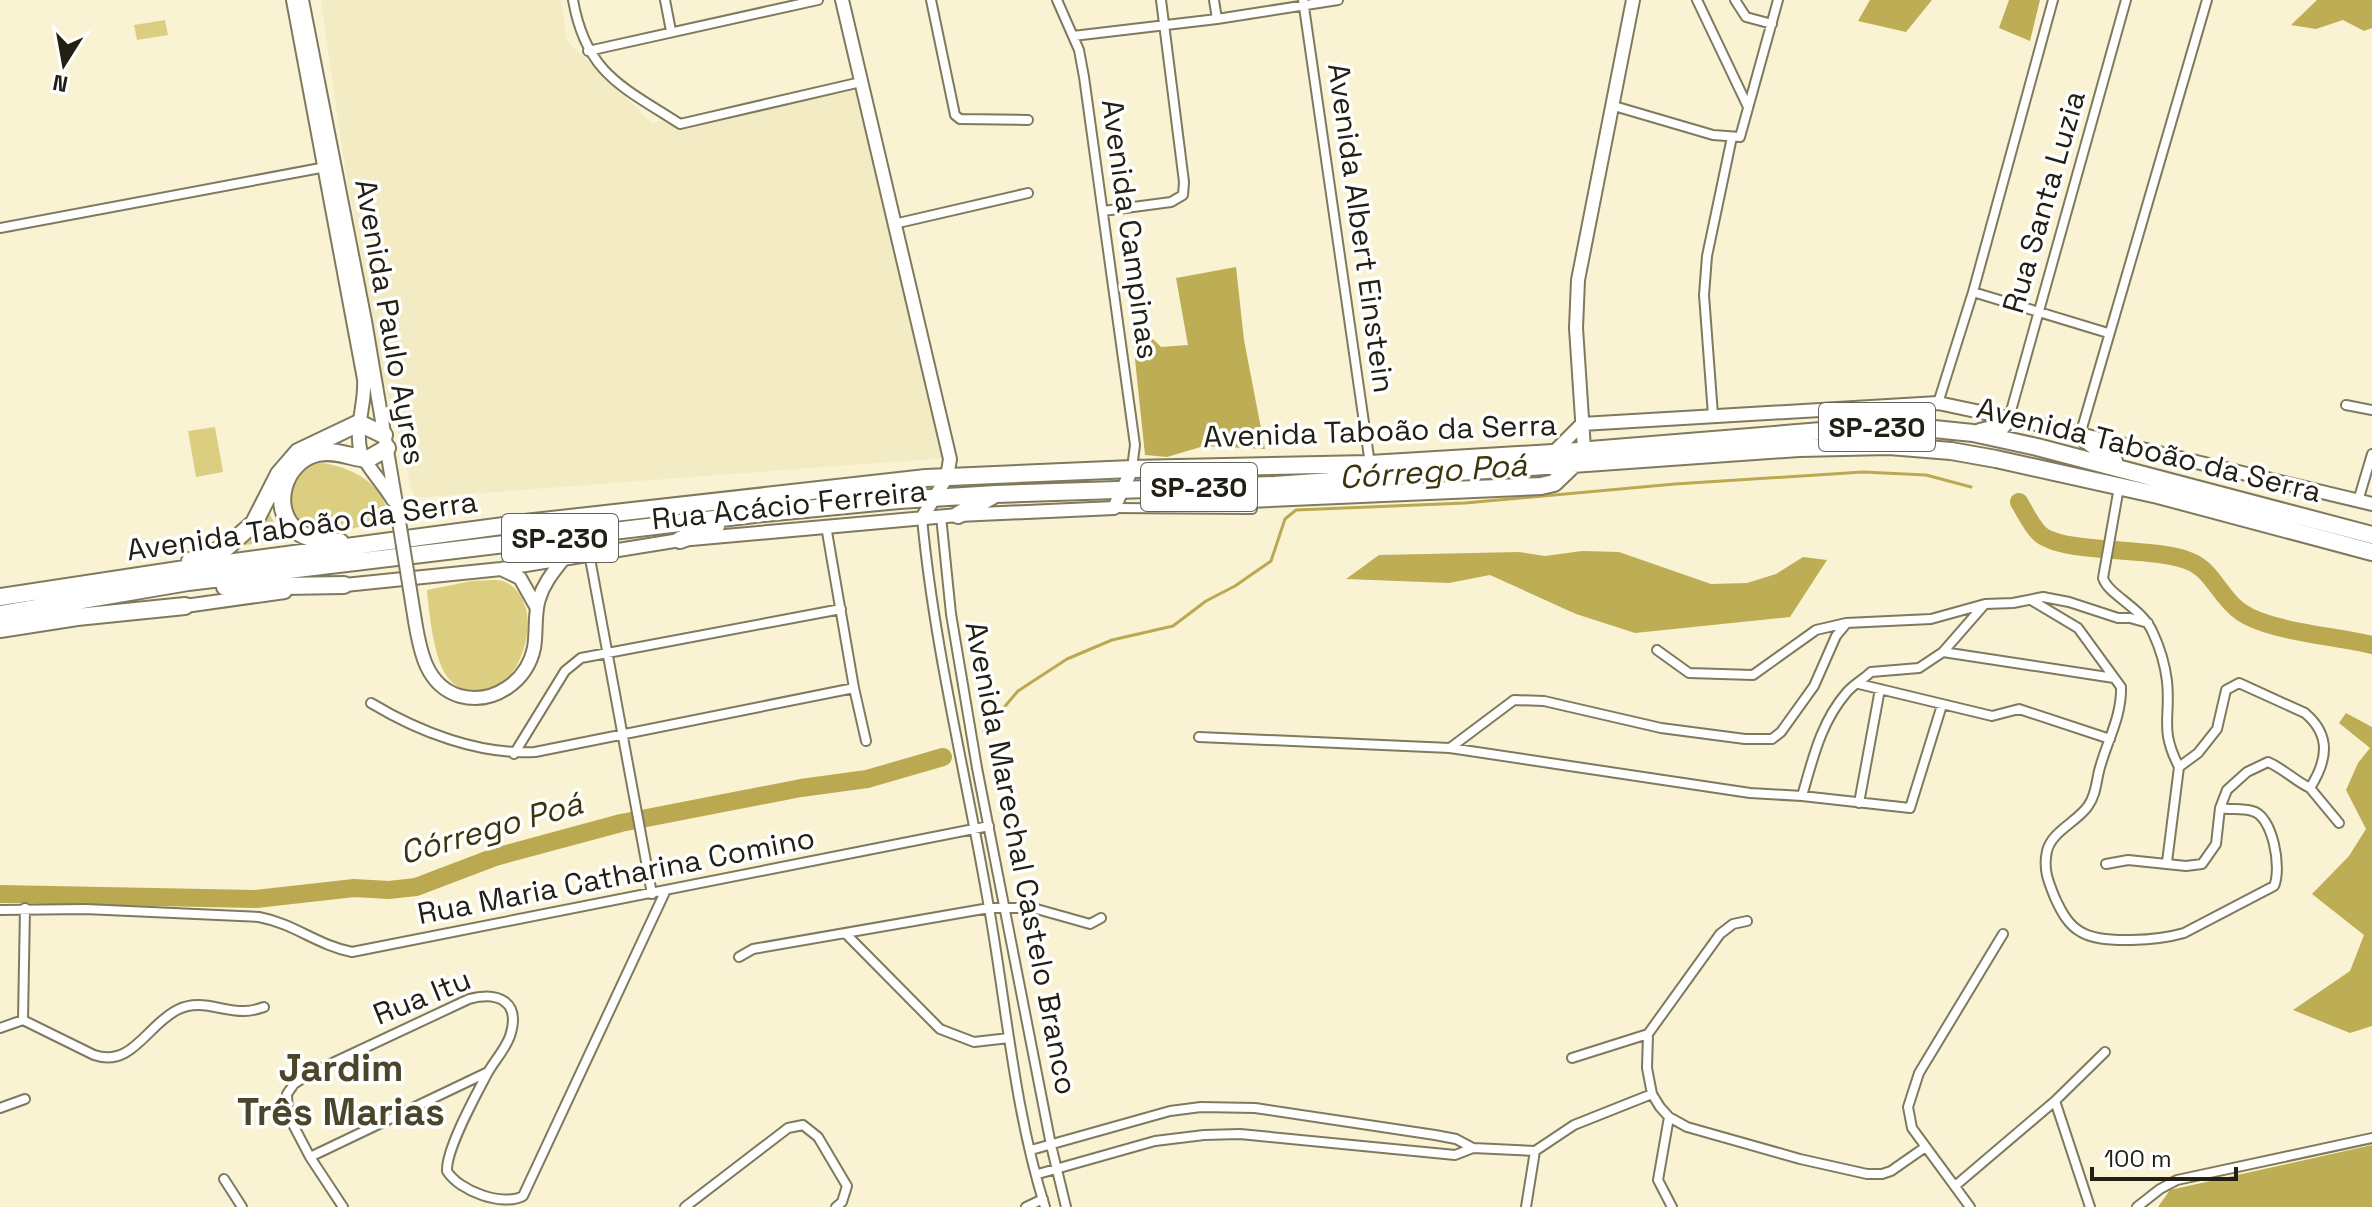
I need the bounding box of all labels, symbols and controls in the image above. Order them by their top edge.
north arrow [24,24,104,104]
street label: Avenida Albert Einstein [1319,61,1404,395]
text: N [50,68,70,99]
street label: Rua Santa Luzia [1993,86,2094,317]
street label: Avenida Campinas [1093,96,1168,361]
street label: Avenida Paulo Ayres [346,176,435,468]
street label: Avenida Taboão da Serra [1973,388,2326,511]
road number: SP-230 [1819,403,1935,451]
street label: Avenida Taboão da Serra [1202,405,1558,456]
water label: Córrego Poá [1338,444,1529,498]
road number: SP-230 [1141,463,1257,511]
street label: Rua Acácio Ferreira [650,471,928,538]
street label: Avenida Taboão da Serra [124,482,480,569]
road number: SP-230 [502,514,618,562]
street label: Avenida Marechal Castelo Branco [956,618,1087,1098]
water label: Córrego Poá [395,783,588,873]
street label: Rua Maria Catharina Comino [414,818,818,933]
street label: Rua Itu [367,959,476,1034]
district label: Jardim Três Marias [237,1044,445,1136]
scale bar [2092,1131,2236,1181]
text: 100 m [2104,1143,2172,1174]

